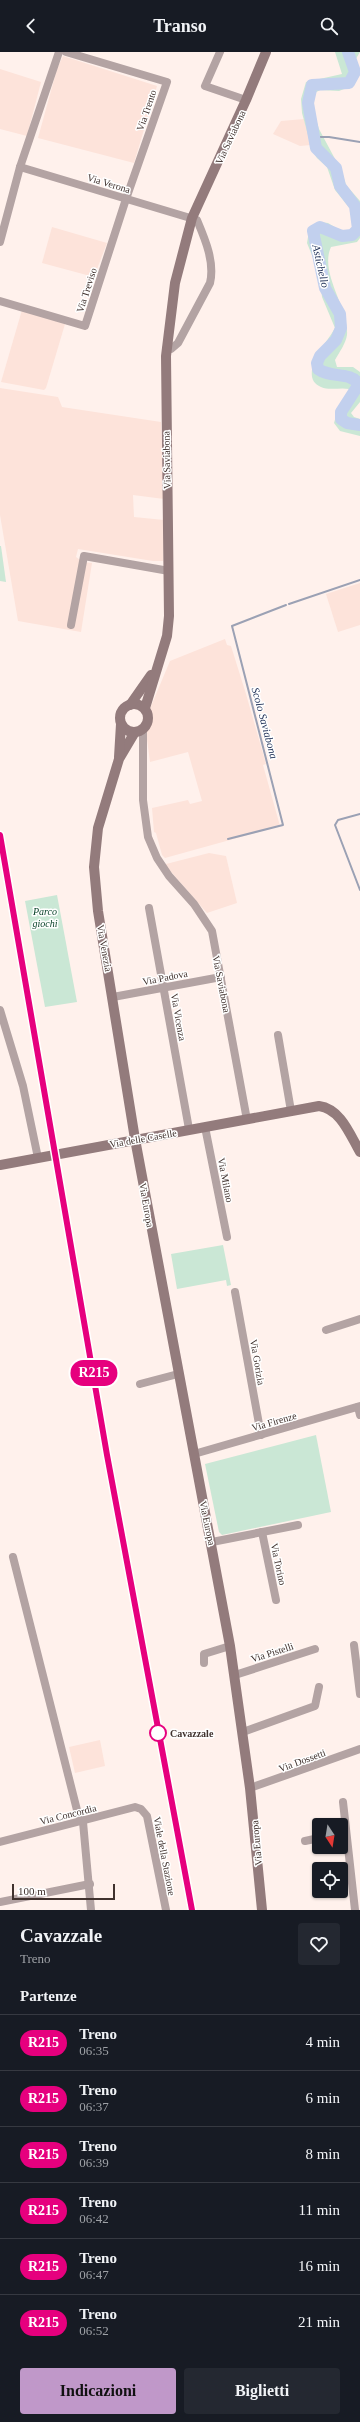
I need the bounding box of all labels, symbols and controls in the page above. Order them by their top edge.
icon: back [20,15,42,37]
icon: search [318,15,340,37]
text: Transo [153,16,207,36]
street label: Via Trento [134,88,159,132]
street label: Via Saviabona [213,108,248,166]
street label: Via Verona [86,172,132,195]
water label: Astichello [310,242,332,289]
street label: Via Treviso [74,266,99,314]
street label: Via Saviabona [160,430,173,489]
water label: Scolo Saviabona [250,686,280,761]
park label: Parco giochi [32,906,58,929]
street label: Via Venezia [95,924,114,973]
street label: Via Saviabona [211,955,233,1014]
street label: Via Padova [142,968,189,987]
street label: Via Vicenza [169,992,188,1042]
street label: Via delle Caselle [109,1127,178,1150]
street label: Via Milano [216,1157,235,1203]
street label: Via Europa [137,1182,156,1229]
street label: Via Gorizia [248,1338,267,1386]
line badge: R215 [66,1360,122,1386]
text: R215 [78,1365,110,1380]
street label: Via Firenze [250,1410,298,1433]
street label: Via Europa [197,1500,218,1547]
street label: Via Torino [269,1542,288,1586]
street label: Via Pistelli [249,1640,295,1665]
marker: Cavazzale [149,1724,167,1742]
place label: Cavazzale [170,1728,214,1739]
street label: Via Dossetti [277,1747,327,1774]
street label: Via Concordia [39,1802,98,1827]
street label: Viale della Stazione [151,1816,178,1897]
north arrow [312,1818,348,1854]
map controls [312,1818,348,1898]
street label: Via Europa [249,1819,264,1866]
button: locate [312,1862,348,1898]
scale bar [12,1882,115,1901]
text: 100 m [18,1885,46,1897]
button: heart [298,1923,340,1965]
text: Cavazzale [20,1925,102,1946]
text: Treno [20,1951,51,1966]
text: Partenze [20,1988,77,2004]
text: Treno [79,2026,117,2042]
text: 4 min [305,2034,340,2050]
text: R215 [28,2035,59,2050]
text: 06:35 [79,2043,109,2058]
text: Treno [79,2082,117,2098]
text: 6 min [305,2090,340,2106]
text: R215 [28,2091,59,2106]
text: 06:37 [79,2099,109,2114]
text: Treno [79,2138,117,2154]
text: 8 min [305,2146,340,2162]
text: R215 [28,2147,59,2162]
text: 06:39 [79,2155,109,2170]
text: Treno [79,2194,117,2210]
text: 11 min [298,2202,340,2218]
text: R215 [28,2203,59,2218]
text: 06:42 [79,2211,109,2226]
text: Treno [79,2250,117,2266]
text: 16 min [298,2258,340,2274]
text: R215 [28,2259,59,2274]
text: 06:47 [79,2267,109,2282]
text: Treno [79,2306,117,2322]
text: 21 min [298,2314,340,2330]
text: R215 [28,2315,59,2330]
text: 06:52 [79,2323,109,2338]
button: Indicazioni [20,2368,176,2414]
button: Biglietti [184,2368,340,2414]

